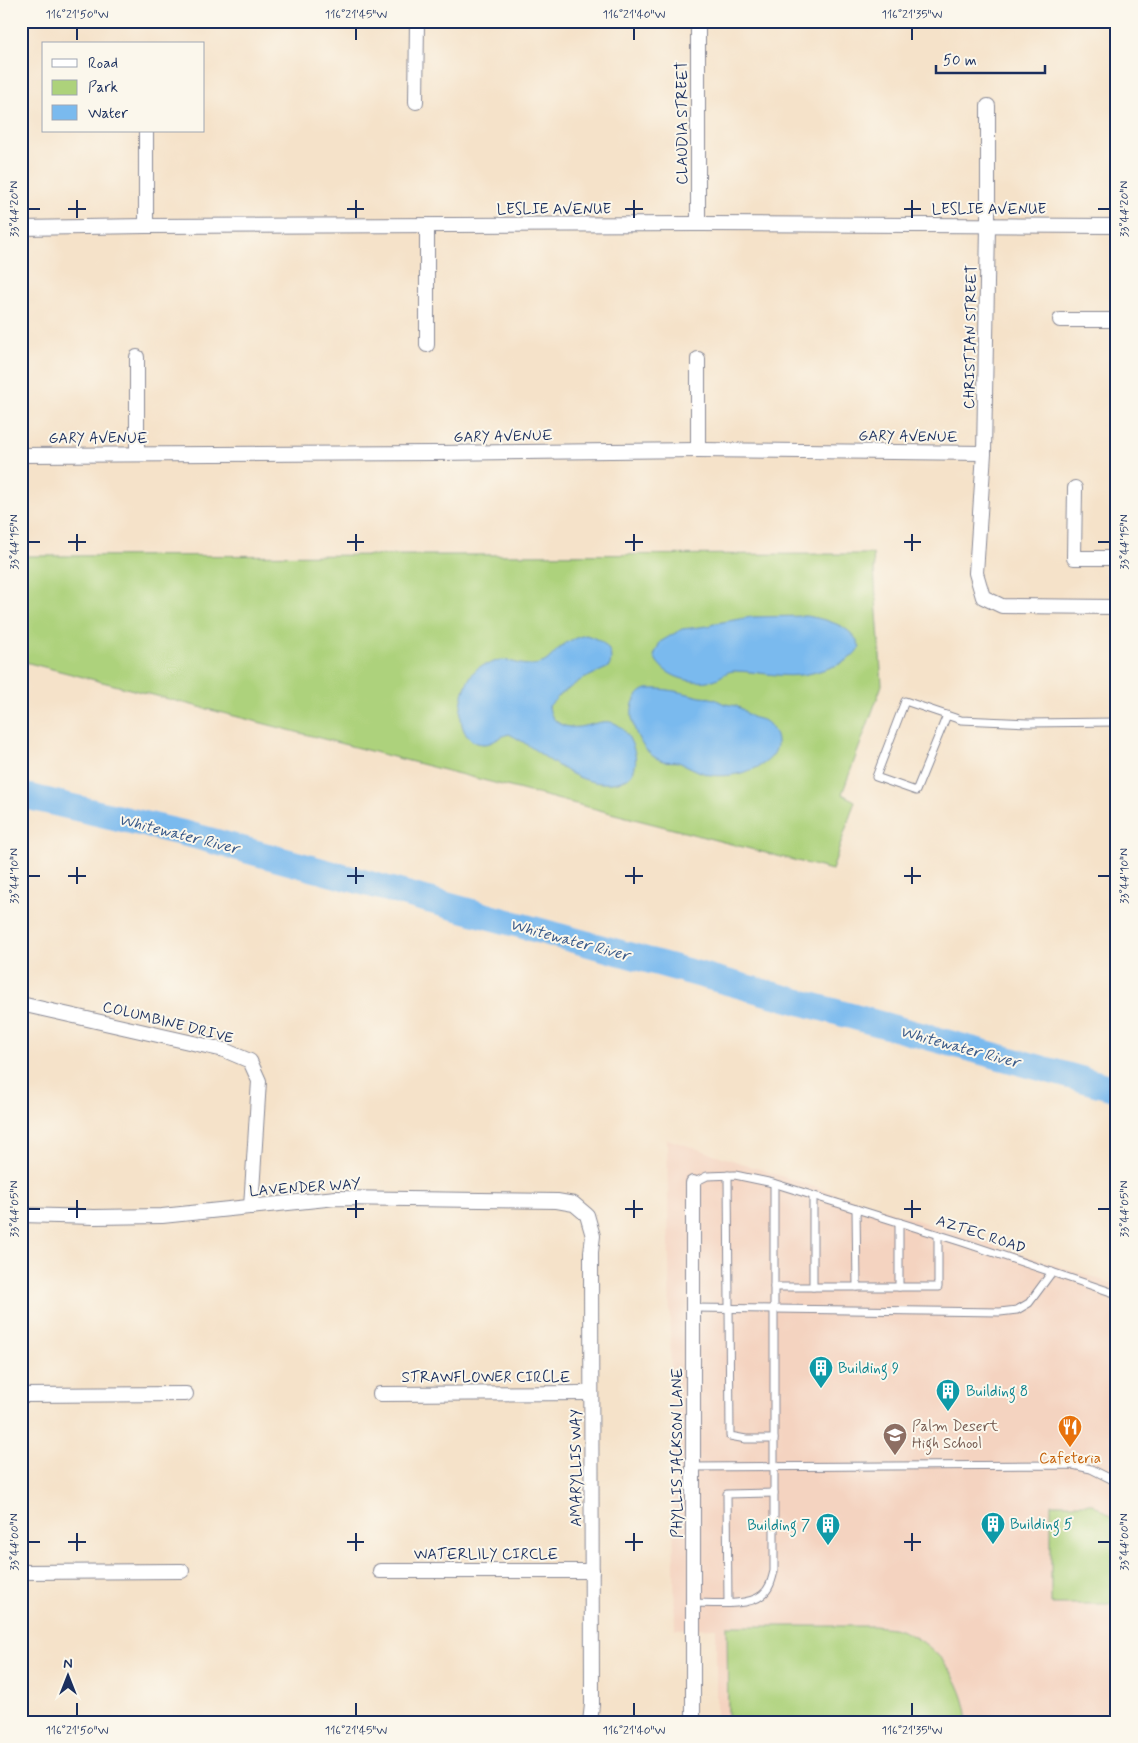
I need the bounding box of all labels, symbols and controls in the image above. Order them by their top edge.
text: 116°21'50"W [45,7,109,23]
text: 116°21'45"W [325,7,387,23]
text: 116°21'40"W [603,7,666,23]
text: 116°21'35"W [882,7,943,23]
legend [42,42,205,132]
scale bar [936,42,1044,74]
text: 50 m [943,51,977,71]
text: Road [88,54,118,74]
street label: CLAUDIA STREET [673,61,693,185]
text: Park [88,78,118,98]
text: Water [88,104,128,124]
text: 33°44'20"N [7,181,23,237]
text: 33°44'20"N [1117,181,1133,237]
street label: LESLIE AVENUE [497,200,611,220]
street label: LESLIE AVENUE [932,200,1046,220]
street label: CHRISTIAN STREET [960,264,982,409]
street label: GARY AVENUE [453,426,553,448]
street label: GARY AVENUE [858,426,958,448]
street label: GARY AVENUE [48,429,148,449]
text: 33°44'15"N [7,514,23,570]
text: 33°44'15"N [1117,514,1133,570]
water label: Whitewater River [116,809,243,860]
text: 33°44'10"N [7,848,23,904]
text: 33°44'10"N [1117,848,1133,904]
water label: Whitewater River [507,914,634,967]
street label: COLUMBINE DRIVE [100,997,236,1049]
water label: Whitewater River [897,1021,1024,1074]
street label: LAVENDER WAY [249,1174,362,1202]
text: 33°44'05"N [7,1181,23,1237]
text: 33°44'05"N [1117,1181,1133,1237]
street label: AZTEC ROAD [933,1211,1028,1259]
building icon: Building 9 [808,1355,834,1389]
place label: Building 9 [838,1359,899,1380]
street label: STRAWFLOWER CIRCLE [402,1368,571,1388]
street label: PHYLLIS JACKSON LANE [668,1368,688,1538]
building icon: Building 8 [935,1378,961,1412]
place label: Building 8 [966,1382,1028,1403]
street label: AMARYLLIS WAY [567,1409,587,1527]
restaurant icon: Cafeteria [1057,1414,1083,1448]
place label: Palm Desert High School [912,1417,999,1455]
school or university icon: Palm Desert High School [882,1422,908,1456]
place label: Cafeteria [1039,1449,1101,1469]
building icon: Building 5 [980,1511,1006,1545]
building icon: Building 7 [815,1512,841,1546]
text: 33°44'00"N [7,1513,23,1571]
text: 33°44'00"N [1117,1513,1133,1571]
place label: Building 5 [1010,1515,1073,1536]
place label: Building 7 [747,1516,810,1537]
street label: WATERLILY CIRCLE [414,1545,559,1565]
north arrow [42,1650,92,1700]
text: N [63,1655,73,1673]
text: 116°21'50"W [45,1723,109,1739]
text: 116°21'45"W [325,1723,387,1739]
text: 116°21'40"W [603,1723,666,1739]
text: 116°21'35"W [882,1723,943,1739]

